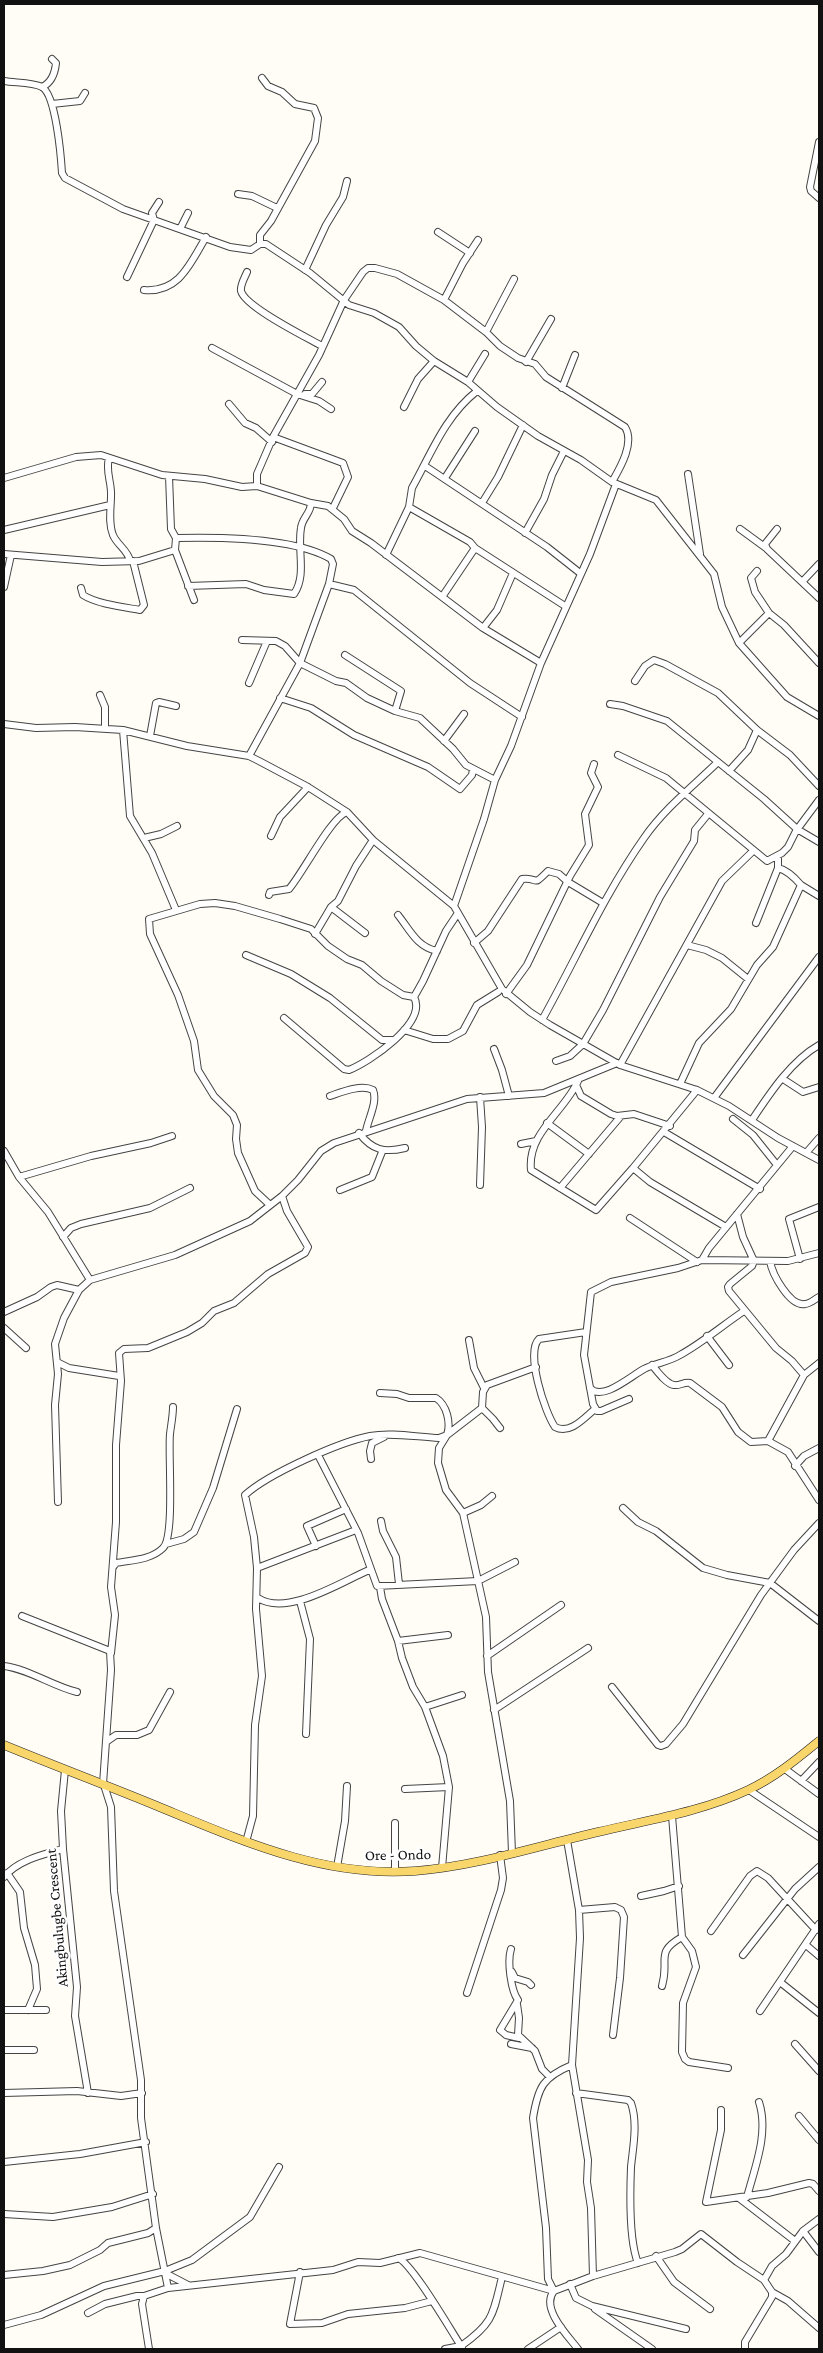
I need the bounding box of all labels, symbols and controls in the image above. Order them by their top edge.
street label: Ore - Ondo [365,1845,431,1865]
street label: Akingbulugbe Crescent [42,1848,72,1988]

